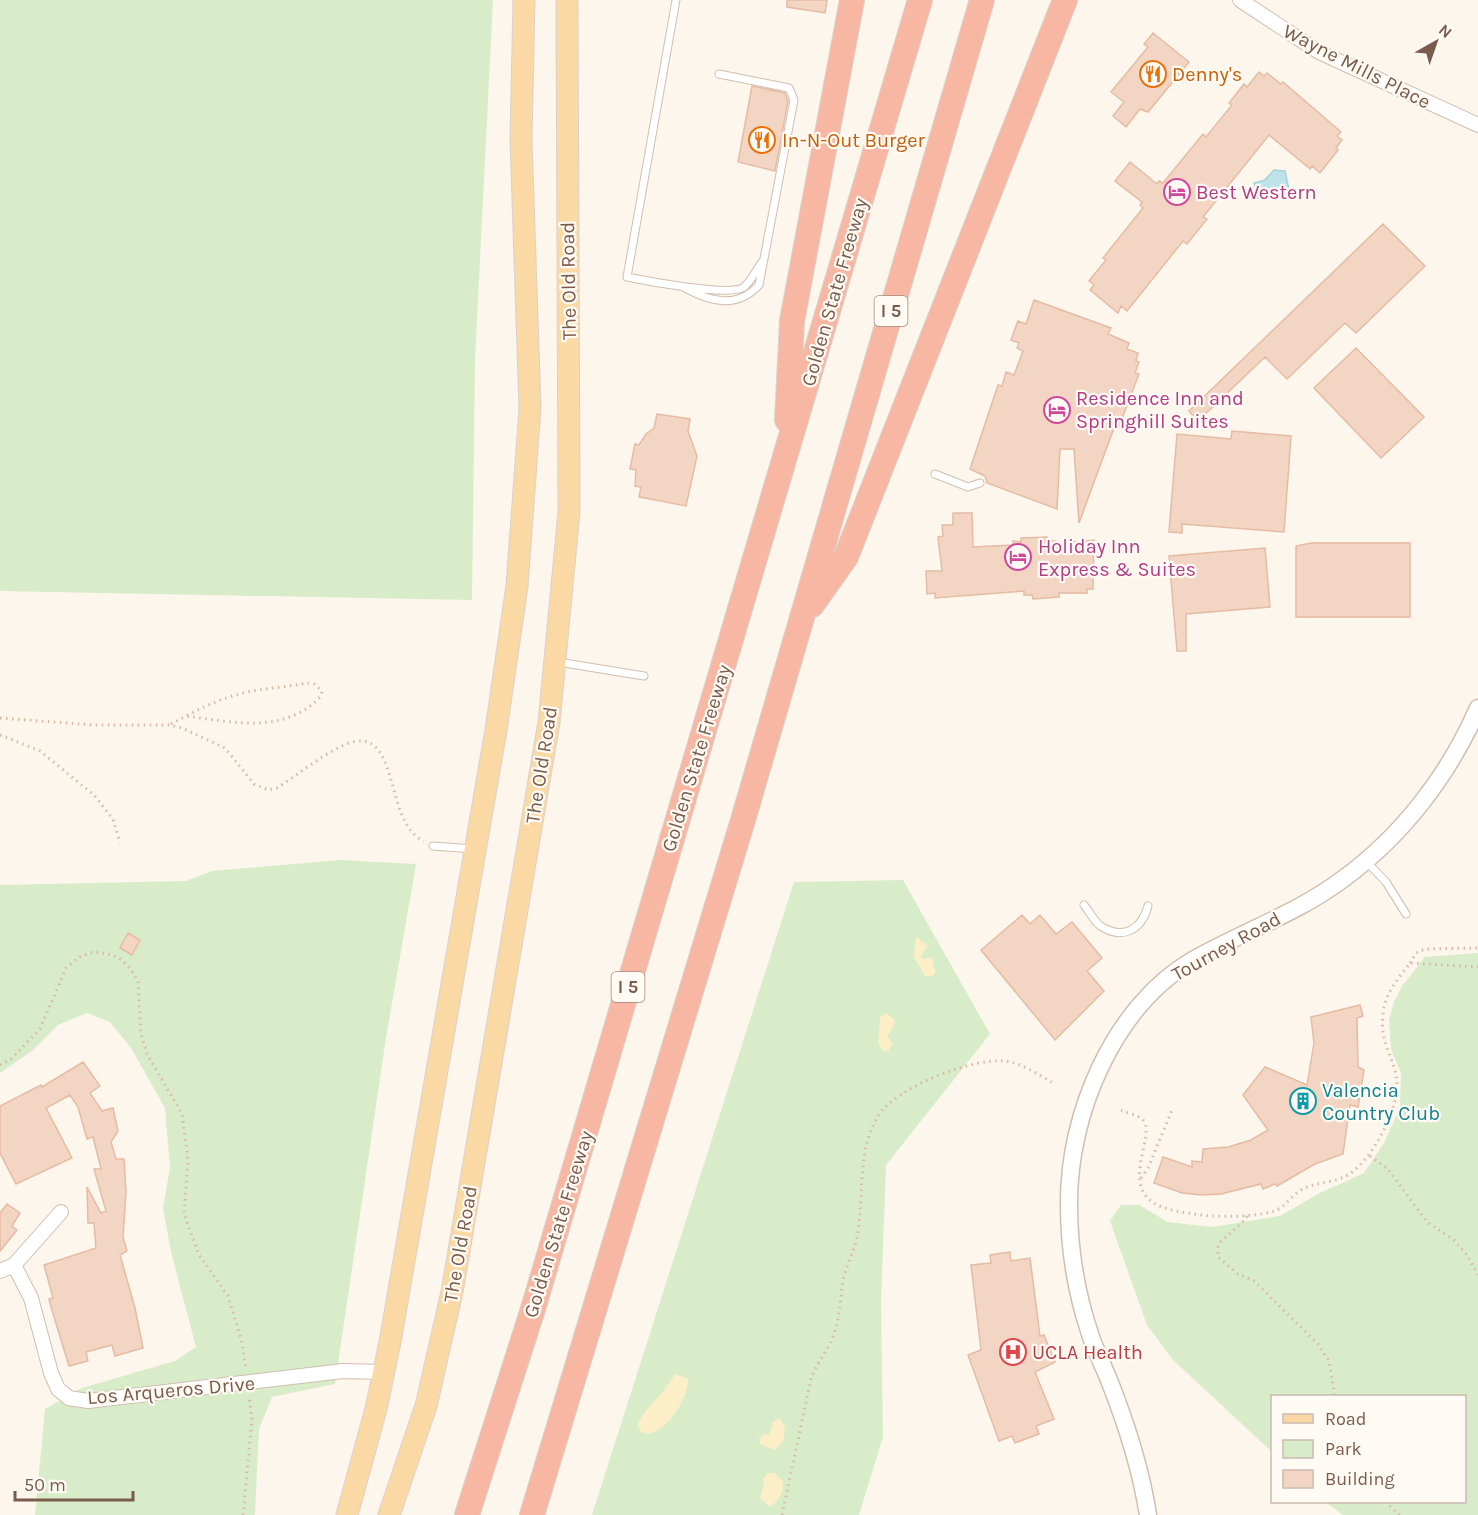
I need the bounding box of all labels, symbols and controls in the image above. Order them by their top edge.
north arrow [1406,12,1466,72]
street label: Wayne Mills Place [1279,19,1434,114]
text: N [1435,20,1456,42]
restaurant icon: Denny's [1138,59,1168,89]
place label: Denny's [1172,63,1242,86]
restaurant icon: In-N-Out Burger [747,125,777,155]
place label: In-N-Out Burger [782,129,926,152]
hotel icon: Best Western [1162,177,1192,207]
place label: Best Western [1196,181,1317,204]
street label: Golden State Freeway [797,195,872,389]
street label: The Old Road [556,222,581,340]
road number: I 5 [874,296,908,326]
place label: Residence Inn and Springhill Suites [1076,387,1244,433]
hotel icon: Residence Inn and Springhill Suites [1042,395,1072,425]
place label: Holiday Inn Express & Suites [1038,535,1196,581]
hotel icon: Holiday Inn Express & Suites [1003,542,1033,572]
street label: Golden State Freeway [657,662,736,855]
street label: The Old Road [521,705,562,825]
street label: Tourney Road [1168,907,1285,986]
road number: I 5 [612,972,644,1002]
place label: Valencia Country Club [1322,1079,1440,1125]
building icon: Valencia Country Club [1288,1086,1318,1116]
street label: Golden State Freeway [519,1128,598,1321]
street label: The Old Road [439,1184,482,1304]
hospital icon: UCLA Health [998,1337,1028,1367]
place label: UCLA Health [1032,1341,1143,1364]
street label: Los Arqueros Drive [86,1372,256,1409]
legend [1271,1395,1466,1503]
text: Road [1325,1408,1366,1430]
text: Park [1325,1438,1362,1460]
scale bar [15,1464,134,1502]
text: Building [1325,1468,1395,1490]
text: 50 m [24,1474,66,1496]

